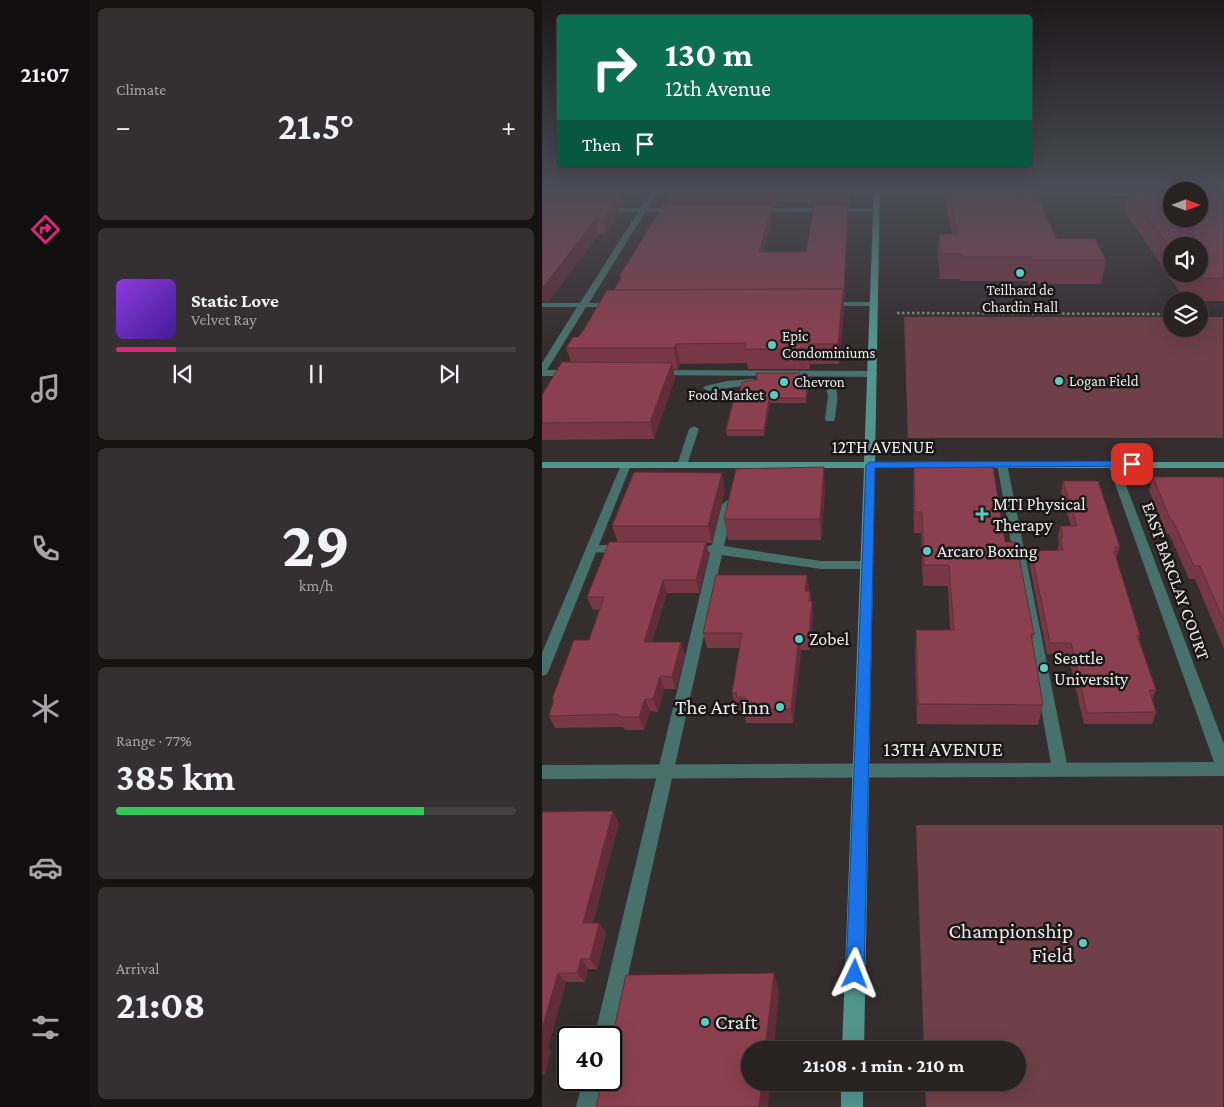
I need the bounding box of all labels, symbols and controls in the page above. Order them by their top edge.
icon: right [582,35,647,100]
text: 130 m [665,35,753,74]
text: 21:07 [20,62,70,87]
text: 12th Avenue [665,76,771,101]
text: Climate [116,81,166,98]
text: 21.5° [278,105,354,147]
text: − [116,111,131,142]
text: + [501,111,516,142]
icon: arrive [631,130,659,158]
text: Then [582,134,621,155]
north arrow [1163,182,1208,228]
map controls [1163,182,1208,337]
icon: directions [28,212,63,247]
button: sound [1163,237,1208,282]
marker: Teilhard de Chardin Hall [1014,267,1026,279]
place label: Teilhard de Chardin Hall [982,282,1058,315]
text: Static Love [191,290,279,311]
button: layers [1163,292,1208,337]
text: Velvet Ray [191,311,257,328]
place label: Epic Condominiums [782,328,876,361]
marker: Epic Condominiums [766,339,778,351]
icon: previous [169,360,197,388]
icon: pause [302,360,330,388]
icon: next [435,360,463,388]
icon: music [28,371,63,406]
place label: Logan Field [1069,373,1139,390]
place label: Chevron [794,374,845,390]
marker: Logan Field [1053,375,1065,387]
marker: Chevron [778,376,790,388]
place label: Food Market [688,387,765,403]
marker: Food Market [768,389,780,401]
street label: 12TH AVENUE [832,437,935,457]
pin [1111,443,1153,485]
icon: arrive [1118,450,1146,478]
place label: MTI Physical Therapy [993,494,1086,535]
street label: EAST BARCLAY COURT [1138,499,1214,663]
marker: MTI Physical Therapy [975,507,989,521]
text: 29 [282,508,350,580]
icon: phone [28,531,63,566]
place label: Arcaro Boxing [937,541,1038,561]
marker: Arcaro Boxing [921,545,933,557]
text: km/h [299,577,333,594]
place label: Zobel [809,629,849,649]
marker: Zobel [793,633,805,645]
place label: Seattle University [1054,648,1129,689]
marker: Seattle University [1038,662,1050,674]
icon: climate [28,691,63,726]
place label: The Art Inn [675,695,770,719]
marker: The Art Inn [774,701,786,713]
text: Range · 77% [116,732,192,749]
street label: 13TH AVENUE [883,737,1003,761]
text: 385 km [116,756,235,798]
icon: car [28,850,63,885]
place label: Championship Field [948,919,1073,967]
marker: Championship Field [1077,937,1089,949]
position arrow [828,947,880,999]
text: Arrival [116,960,160,977]
text: 21:08 [116,984,205,1026]
icon: filters [28,1010,63,1045]
place label: Craft [715,1010,758,1034]
marker: Craft [699,1016,711,1028]
speed limit sign: 40 [557,1026,622,1091]
text: 21:08 · 1 min · 210 m [803,1055,964,1076]

